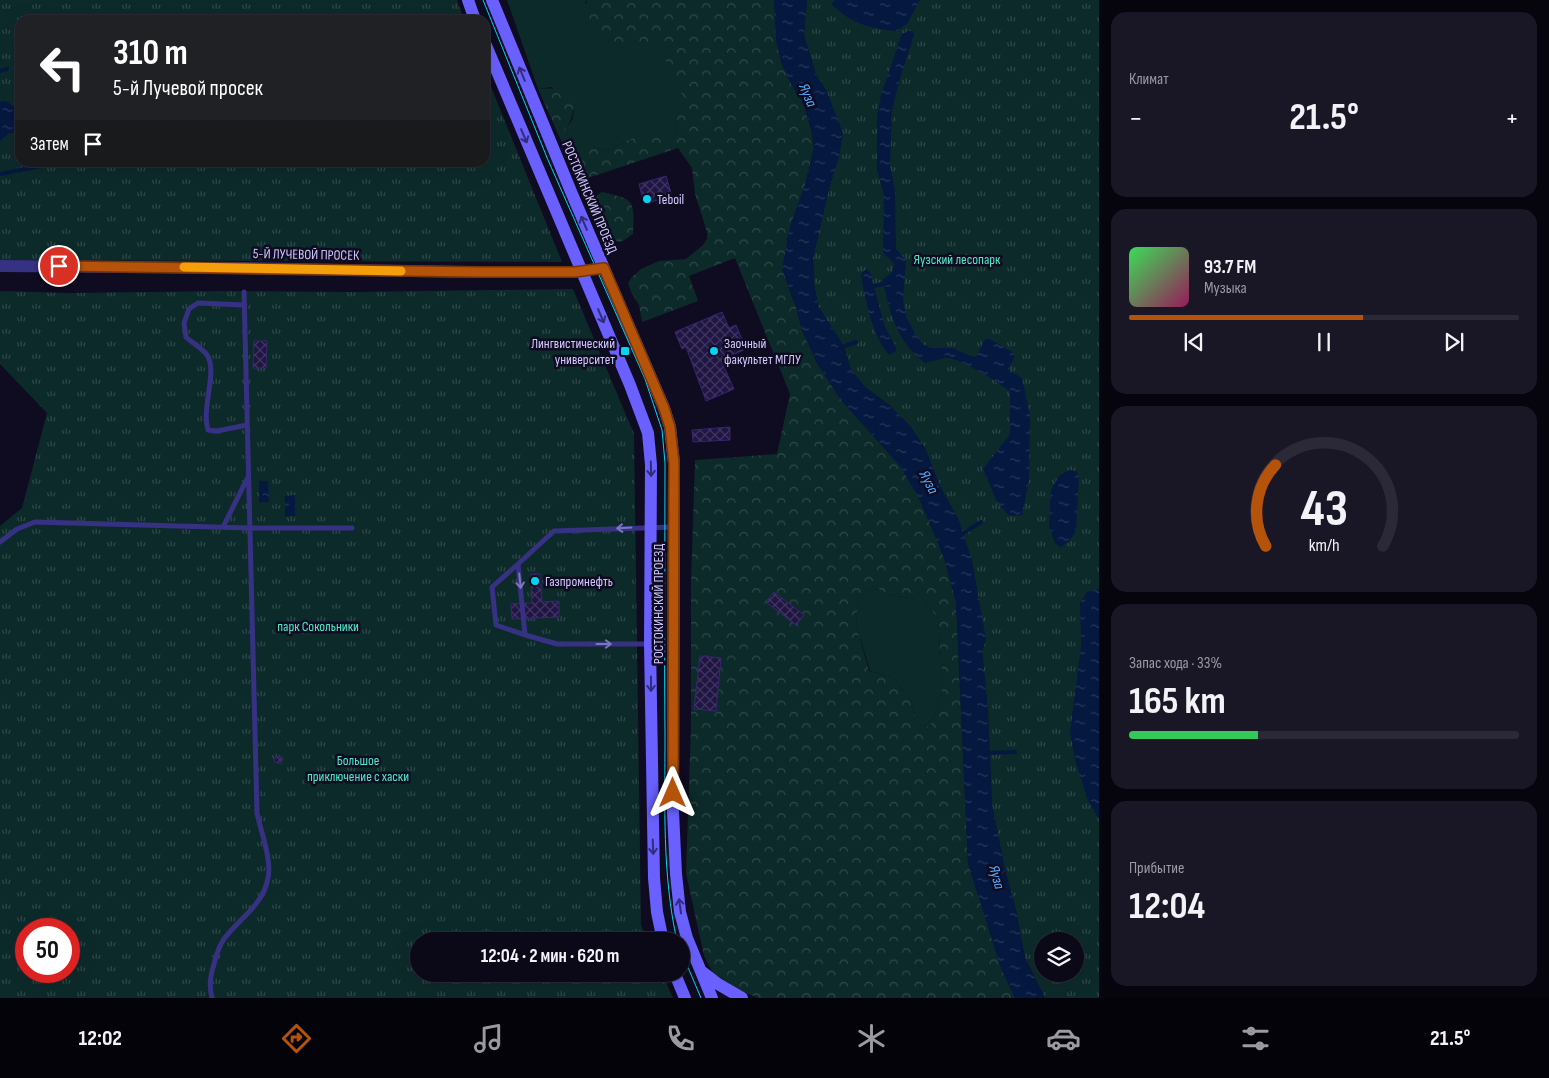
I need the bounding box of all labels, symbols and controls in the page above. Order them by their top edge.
text: 310 m [113,32,188,75]
icon: left [30,35,95,100]
one-way arrow [517,66,526,82]
text: Климат [1129,70,1169,89]
text: 5-й Лучевой просек [113,75,263,102]
water label: Яуза [794,80,821,110]
text: 21.5° [1289,95,1359,140]
text: − [1129,102,1143,135]
text: + [1505,102,1519,135]
one-way arrow [520,128,530,143]
icon: arrive [79,130,107,158]
text: Затем [30,133,69,156]
street label: РОСТОКИНСКИЙ ПРОЕЗД [558,138,621,256]
place label: Teboil [657,191,684,208]
marker: Teboil [641,193,653,205]
one-way arrow [579,216,588,231]
pin [38,245,80,287]
street label: 5-Й ЛУЧЕВОЙ ПРОСЕК [253,245,360,264]
park label: Яузский лесопарк [914,251,1001,268]
icon: arrive [45,252,73,280]
text: 93.7 FM [1204,256,1256,279]
text: Музыка [1204,279,1247,298]
one-way arrow [596,308,606,323]
icon: previous [1180,328,1208,356]
icon: pause [1310,328,1338,356]
icon: next [1440,328,1468,356]
place label: Лингвистический университет [531,335,615,368]
place label: Заочный факультет МГЛУ [724,335,801,368]
marker: Лингвистический университет [619,345,631,357]
marker: Заочный факультет МГЛУ [708,345,720,357]
one-way arrow [646,461,656,477]
water label: Яуза [914,466,942,497]
text: 43 [1300,478,1348,541]
one-way arrow [617,523,633,532]
text: km/h [1309,535,1339,556]
street label: РОСТОКИНСКИЙ ПРОЕЗД [650,544,667,664]
one-way arrow [515,573,525,589]
place label: Газпромнефть [545,573,613,590]
marker: Газпромнефть [529,575,541,587]
park label: парк Сокольники [277,618,359,635]
one-way arrow [596,639,612,649]
text: Запас хода · 33% [1129,654,1222,673]
one-way arrow [646,676,656,692]
text: 165 km [1129,679,1226,724]
park label: Большое приключение с хаски [307,752,409,785]
position arrow [646,766,698,818]
one-way arrow [648,838,658,855]
text: Прибытие [1129,859,1184,878]
water label: Яуза [984,862,1009,891]
text: 12:04 [1129,884,1205,929]
one-way arrow [675,898,685,914]
speed limit sign: 50 [15,918,80,983]
map controls [1034,932,1084,982]
button: layers [1034,932,1084,982]
text: 12:04 · 2 мин · 620 m [481,945,619,968]
icon: directions [279,1021,314,1056]
icon: music [471,1021,506,1056]
icon: phone [663,1021,698,1056]
icon: climate [854,1021,889,1056]
icon: car [1046,1021,1081,1056]
icon: filters [1238,1021,1273,1056]
text: 12:02 [78,1025,122,1052]
text: 21.5° [1430,1025,1470,1052]

